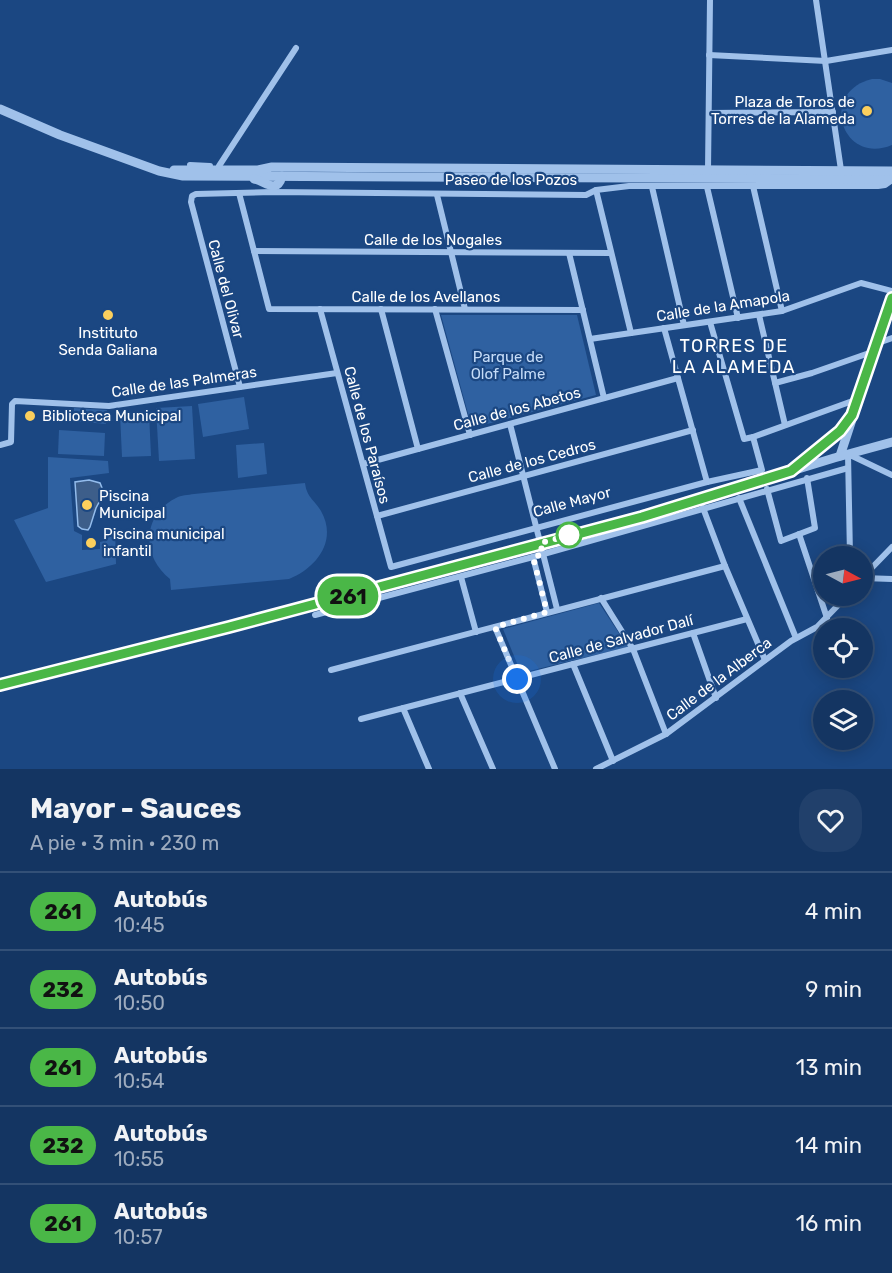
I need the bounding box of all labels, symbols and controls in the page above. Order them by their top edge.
place label: Plaza de Toros de Torres de la Alameda [711,93,855,128]
marker: Plaza de Toros de Torres de la Alameda [860,104,874,118]
street label: Paseo de los Pozos [445,171,578,189]
street label: Calle de los Nogales [364,231,502,249]
street label: Calle del Olivar [204,238,248,341]
street label: Calle de la Amapola [655,287,791,325]
street label: Calle de los Avellanos [352,288,501,306]
marker: Instituto Senda Galiana [101,308,115,322]
place label: Instituto Senda Galiana [58,324,158,359]
district label: TORRES DE LA ALAMEDA [672,335,796,378]
park label: Parque de Olof Palme [471,348,545,383]
street label: Calle de las Palmeras [110,363,258,401]
street label: Calle de los Paraísos [340,364,394,506]
street label: Calle de los Abetos [451,383,583,435]
place label: Biblioteca Municipal [42,407,181,425]
marker: Biblioteca Municipal [23,409,37,423]
street label: Calle de los Cedros [466,435,598,487]
street label: Calle Mayor [531,483,613,521]
place label: Piscina Municipal [99,487,165,522]
marker: Piscina Municipal [80,498,94,512]
unlabelled marker [556,522,582,548]
place label: Piscina municipal infantil [103,525,225,560]
marker: Piscina municipal infantil [84,536,98,550]
north arrow [813,546,873,606]
map controls [813,546,873,750]
line badge: 261 [314,576,382,616]
text: 261 [329,584,367,609]
street label: Calle de Salvador Dalí [547,611,696,667]
button: locate [813,618,873,678]
street label: Calle de la Alberca [663,634,775,724]
your location [502,664,532,694]
button: layers [813,690,873,750]
button: heart [799,789,862,852]
text: Mayor - Sauces [30,792,242,825]
text: A pie · 3 min · 230 m [30,831,219,855]
text: Autobús [114,886,208,913]
text: 4 min [805,898,862,925]
text: 261 [44,899,82,924]
text: 10:45 [114,913,165,937]
text: Autobús [114,964,208,991]
text: 9 min [805,976,862,1003]
text: 232 [42,977,84,1002]
text: 10:50 [114,991,165,1015]
text: Autobús [114,1042,208,1069]
text: 13 min [796,1054,862,1081]
text: 261 [44,1055,82,1080]
text: 10:54 [114,1069,165,1093]
text: Autobús [114,1120,208,1147]
text: 14 min [795,1132,862,1159]
text: 232 [42,1133,84,1158]
text: 10:55 [114,1147,164,1171]
text: Autobús [114,1198,208,1225]
text: 16 min [796,1210,862,1237]
text: 261 [44,1211,82,1236]
text: 10:57 [114,1225,163,1249]

